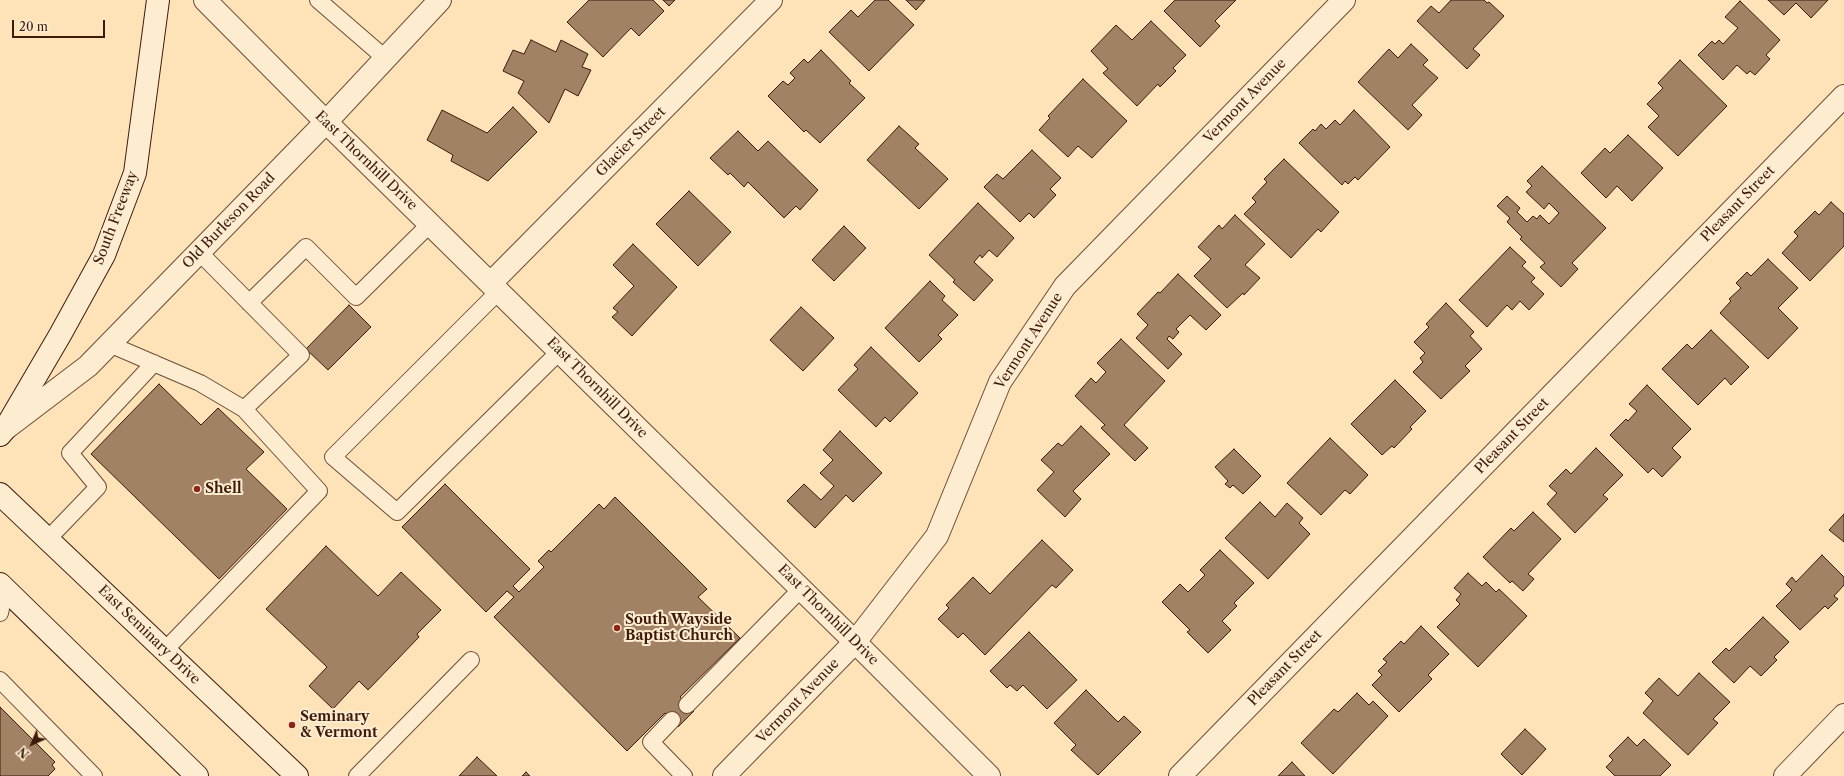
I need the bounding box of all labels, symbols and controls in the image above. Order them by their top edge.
scale bar [14,12,107,38]
text: 20 m [19,19,48,34]
street label: Vermont Avenue [1200,55,1290,147]
street label: Glacier Street [593,104,669,180]
street label: East Thornhill Drive [311,108,421,214]
street label: Pleasant Street [1697,162,1779,246]
street label: South Freeway [90,169,142,267]
street label: Old Burleson Road [179,170,279,272]
street label: Vermont Avenue [992,290,1066,392]
street label: East Thornhill Drive [543,334,651,442]
street label: Pleasant Street [1471,394,1553,478]
place label: Shell [205,481,242,497]
marker: Shell [192,484,202,494]
street label: East Thornhill Drive [774,561,882,669]
street label: East Seminary Drive [95,582,203,688]
place label: South Wayside Baptist Church [625,612,733,644]
marker: South Wayside Baptist Church [612,623,622,633]
street label: Pleasant Street [1244,626,1326,710]
street label: Vermont Avenue [753,655,843,747]
place label: Seminary & Vermont [300,709,378,742]
marker: Seminary & Vermont [287,720,297,730]
north arrow [12,724,52,764]
text: N [15,744,32,761]

